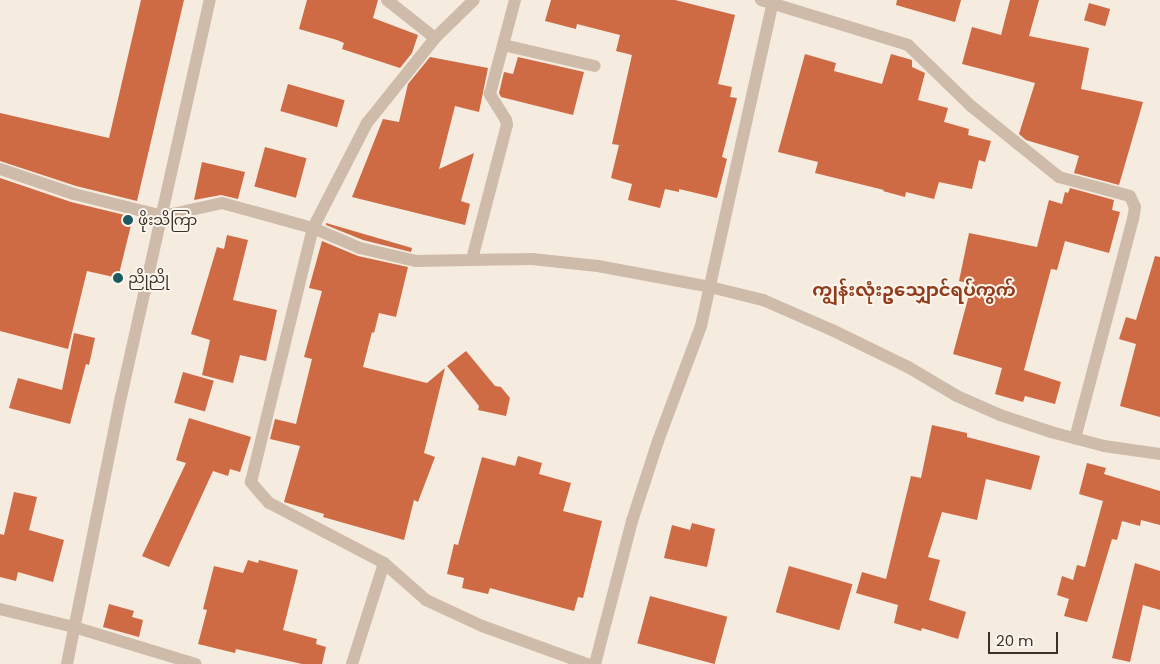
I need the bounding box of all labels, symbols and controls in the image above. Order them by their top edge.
place label: ဖိုးသိကြာ [138,211,197,229]
marker: ဖိုးသိကြာ [122,214,134,226]
place label: ညိုညို [128,269,169,287]
marker: ညိုညို [112,272,124,284]
district label: ကျွန်းလုံးဥသျှောင်ရပ်ကွက် [812,279,1016,301]
scale bar [990,622,1060,654]
text: 20 m [996,630,1034,651]

